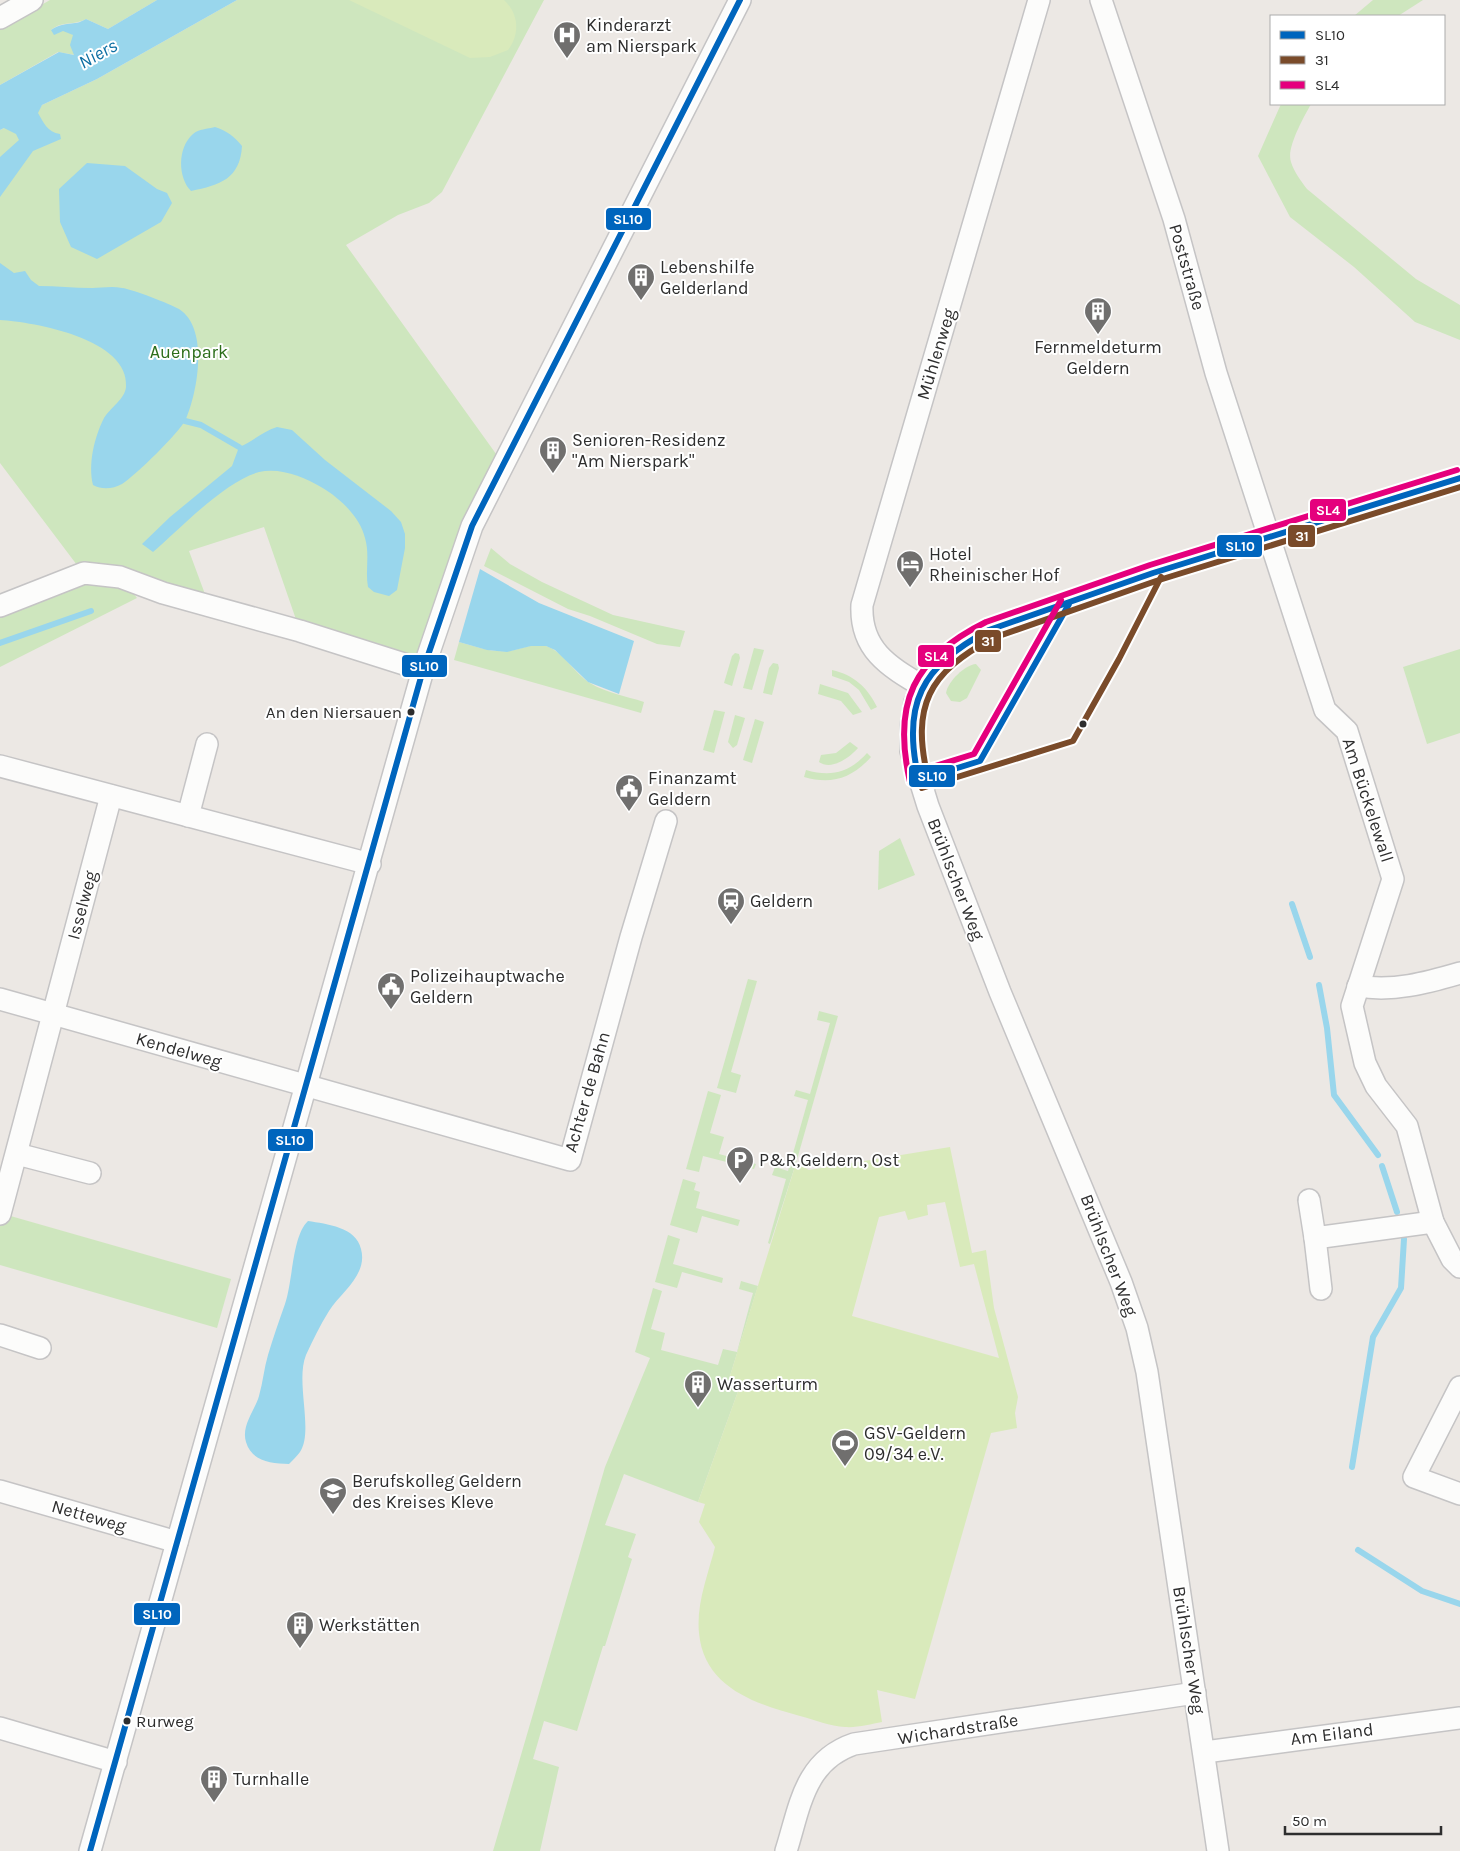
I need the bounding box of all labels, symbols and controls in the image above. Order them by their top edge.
place label: Kinderarzt am Nierspark [586,14,697,57]
legend [1270,15,1445,105]
hospital icon: Kinderarzt am Nierspark [552,20,582,59]
text: SL10 [1315,26,1345,44]
water label: Niers [75,34,121,74]
text: 31 [1315,51,1329,69]
text: SL4 [1315,76,1340,94]
line badge: SL10 [605,207,652,231]
text: SL10 [613,211,643,228]
street label: Poststraße [1164,221,1210,313]
place label: Lebenshilfe Gelderland [660,256,755,299]
building icon: Lebenshilfe Gelderland [626,262,656,301]
building icon: Fernmeldeturm Geldern [1083,296,1113,335]
street label: Mühlenweg [912,306,960,402]
place label: Fernmeldeturm Geldern [1034,336,1162,379]
park label: Auenpark [150,341,228,363]
place label: Senioren-Residenz "Am Nierspark" [572,429,725,472]
building icon: Senioren-Residenz "Am Nierspark" [538,435,568,474]
line badge: SL4 [1309,498,1347,522]
text: SL4 [1316,502,1341,519]
line badge: 31 [1287,524,1316,548]
text: 31 [1295,528,1309,545]
line badge: SL10 [1216,534,1263,558]
text: SL10 [1225,538,1255,555]
place label: Hotel Rheinischer Hof [929,543,1060,586]
hotel icon: Hotel Rheinischer Hof [895,549,925,588]
line badge: 31 [974,629,1002,653]
text: 31 [981,633,995,650]
line badge: SL4 [917,644,955,668]
text: SL4 [924,648,949,665]
line badge: SL10 [401,654,448,678]
text: SL10 [409,658,439,675]
place label: An den Niersauen [266,702,402,722]
marker: An den Niersauen [406,707,416,717]
unlabelled marker [1078,719,1088,729]
street label: Am Bückelewall [1338,735,1398,865]
line badge: SL10 [908,764,956,788]
place label: Finanzamt Geldern [648,767,737,810]
text: SL10 [917,768,947,785]
public building icon: Finanzamt Geldern [614,773,644,812]
street label: Brühlscher Weg [923,815,989,943]
street label: Isselweg [62,868,102,942]
station icon: Geldern [716,886,746,925]
place label: Geldern [750,890,813,912]
place label: Polizeihauptwache Geldern [410,965,565,1008]
public building icon: Polizeihauptwache Geldern [376,971,406,1010]
street label: Kendelweg [133,1027,225,1073]
street label: Achter de Bahn [559,1029,615,1155]
line badge: SL10 [267,1128,314,1152]
text: SL10 [275,1132,305,1149]
parking icon: P&R,Geldern, Ost [725,1145,755,1184]
place label: P&R,Geldern, Ost [759,1149,899,1171]
street label: Brühlscher Weg [1076,1191,1142,1319]
building icon: Wasserturm [683,1369,713,1408]
place label: Wasserturm [717,1373,818,1395]
place label: GSV-Geldern 09/34 e.V. [864,1422,966,1465]
sports icon: GSV-Geldern 09/34 e.V. [830,1428,860,1467]
place label: Berufskolleg Geldern des Kreises Kleve [352,1470,522,1513]
school or university icon: Berufskolleg Geldern des Kreises Kleve [318,1476,348,1515]
street label: Netteweg [49,1495,129,1537]
street label: Brühlscher Weg [1168,1585,1210,1715]
line badge: SL10 [133,1602,181,1626]
text: SL10 [142,1606,172,1623]
building icon: Werkstätten [285,1610,315,1649]
place label: Werkstätten [319,1614,420,1636]
street label: Wichardstraße [896,1709,1020,1749]
place label: Rurweg [136,1711,194,1731]
marker: Rurweg [122,1716,132,1726]
street label: Am Eiland [1289,1718,1375,1750]
building icon: Turnhalle [199,1764,229,1803]
place label: Turnhalle [233,1768,309,1790]
scale bar [1285,1804,1441,1836]
text: 50 m [1292,1812,1327,1830]

